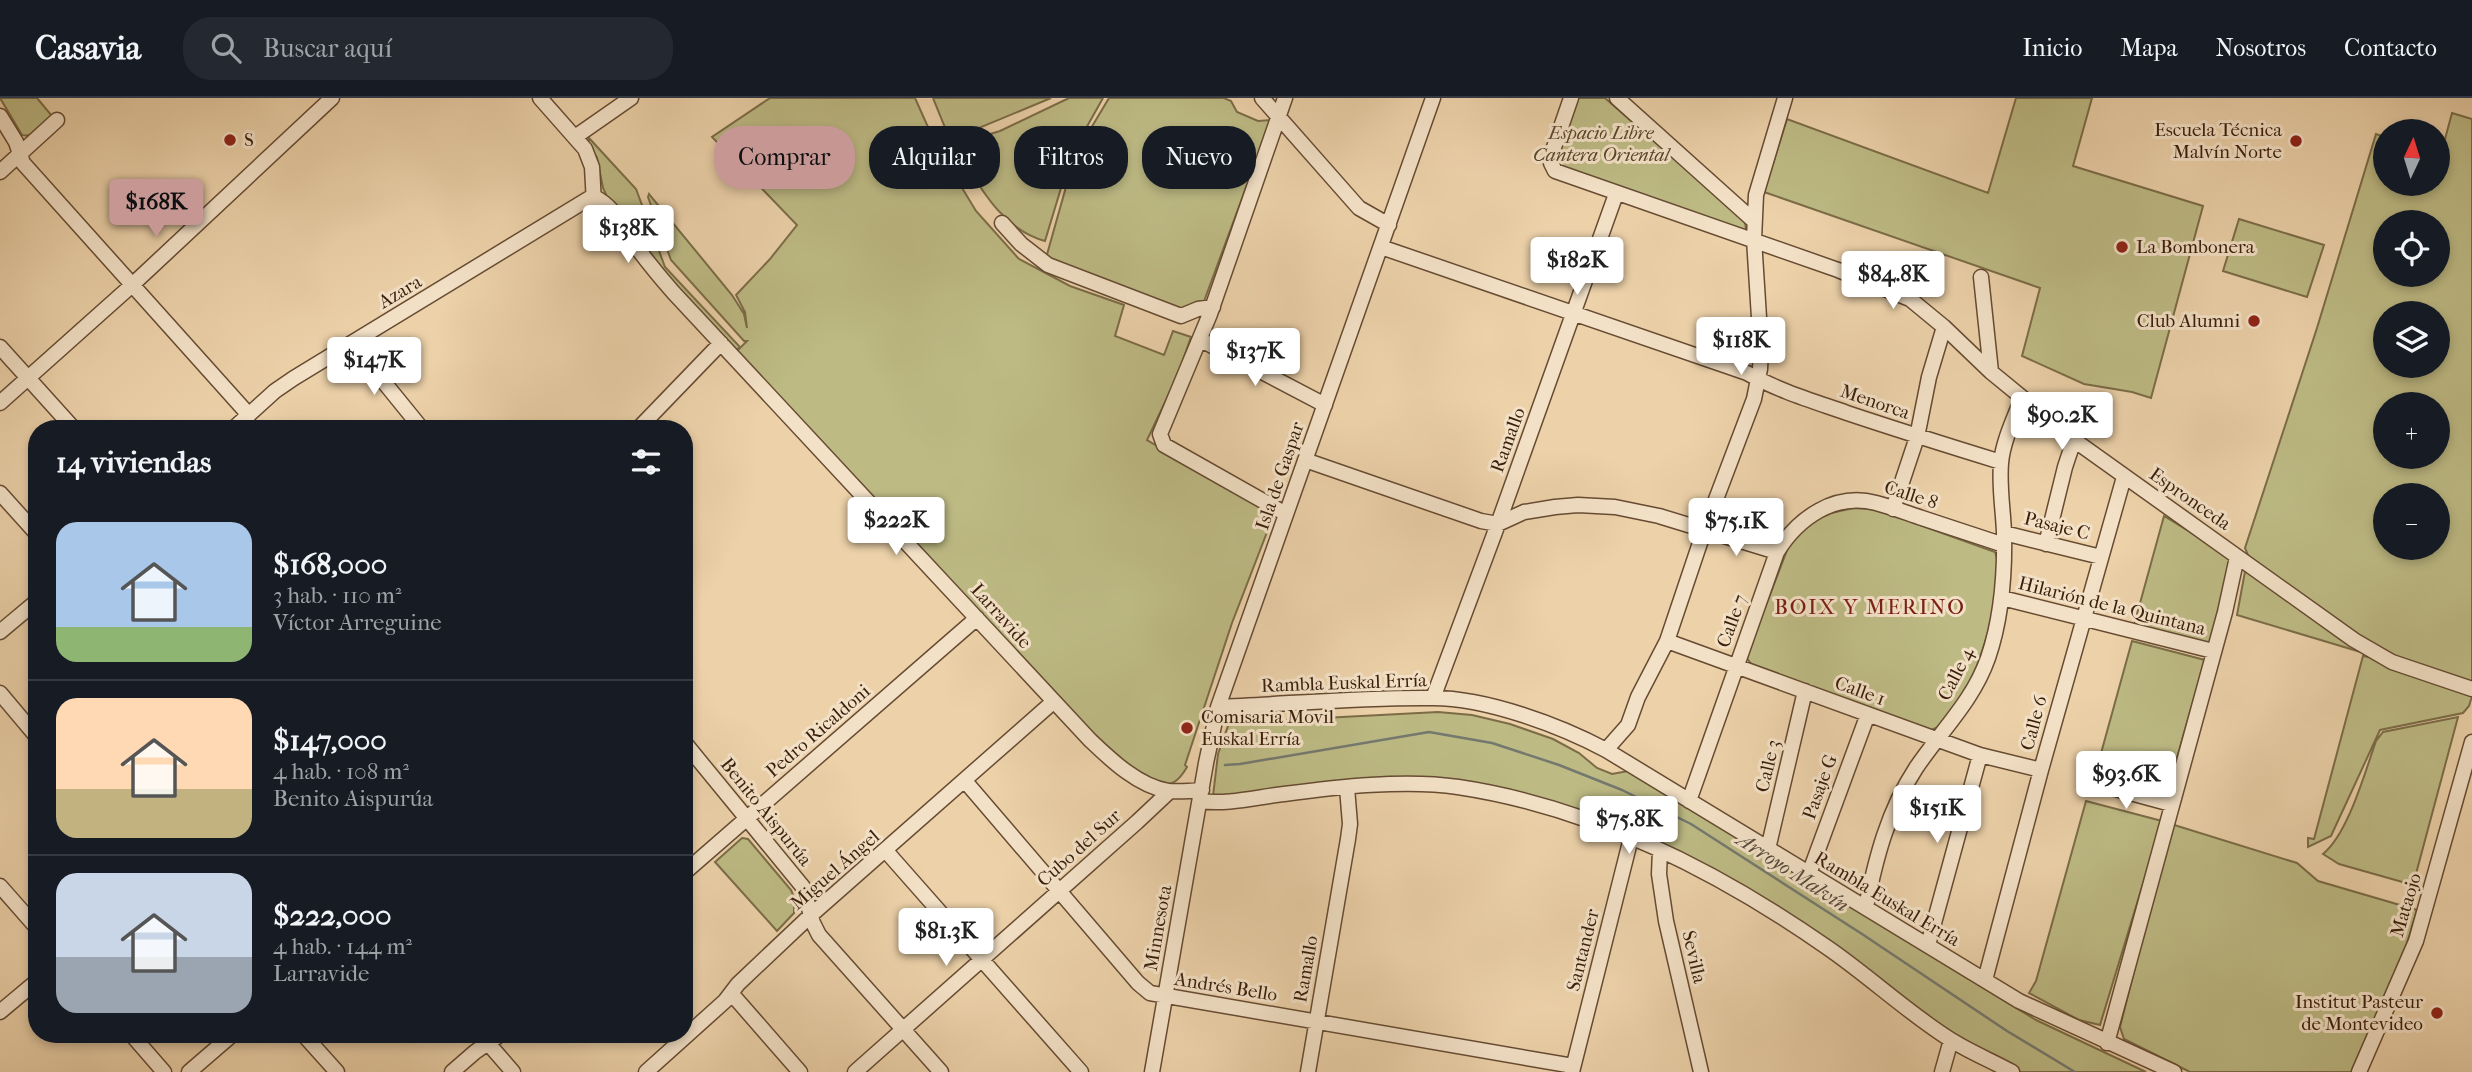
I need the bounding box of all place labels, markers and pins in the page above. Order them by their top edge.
place label: Escuela Técnica Malvín Norte [2154,119,2282,163]
place label: S [244,129,254,151]
marker: S [222,132,238,148]
marker: Escuela Técnica Malvín Norte [2288,133,2304,149]
pin: $168K [107,180,205,239]
pin: $138K [579,206,677,265]
place label: La Bombonera [2136,236,2255,258]
pin: $182K [1528,238,1626,297]
marker: La Bombonera [2114,239,2130,255]
pin: $84.8K [1836,252,1950,311]
place label: Club Alumni [2137,310,2240,332]
marker: Club Alumni [2246,313,2262,329]
pin: $118K [1692,317,1790,377]
pin: $137K [1206,328,1304,388]
pin: $147K [325,338,423,397]
pin: $90.2K [2005,392,2119,452]
pin: $222K [847,498,945,557]
pin: $75.1K [1679,498,1793,558]
place label: Comisaria Movil Euskal Erría [1201,706,1334,750]
marker: Comisaria Movil Euskal Erría [1179,720,1195,736]
pin: $93.6K [2069,752,2183,811]
pin: $151K [1888,786,1986,845]
pin: $75.8K [1572,796,1686,856]
pin: $81.3K [889,908,1003,968]
place label: Institut Pasteur de Montevideo [2295,991,2424,1035]
marker: Institut Pasteur de Montevideo [2429,1005,2445,1021]

